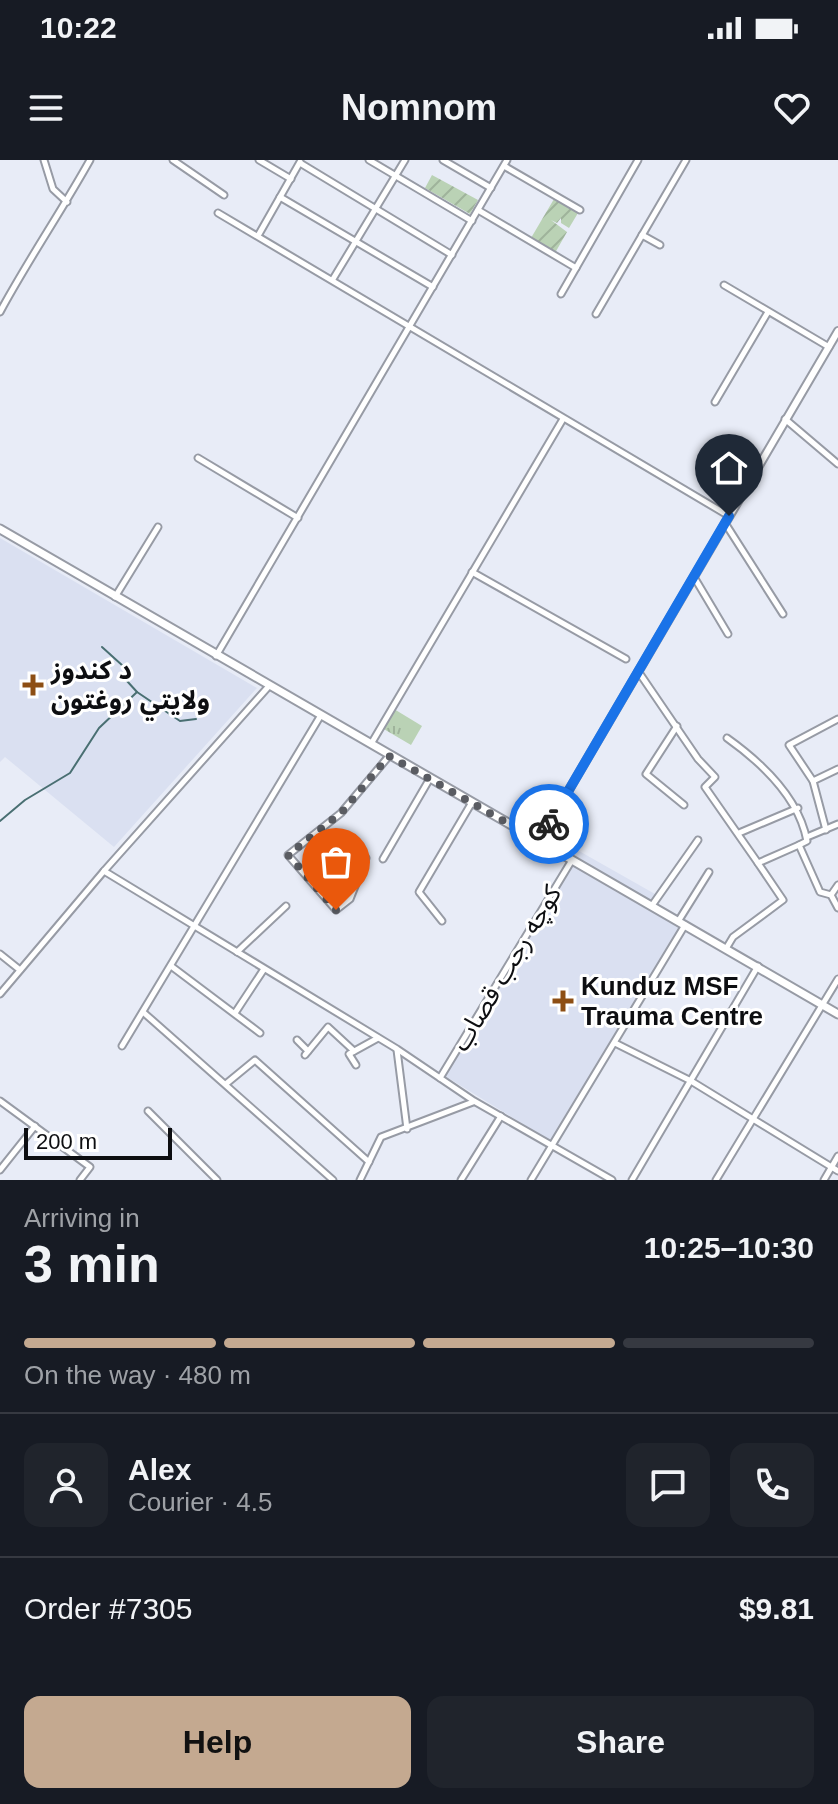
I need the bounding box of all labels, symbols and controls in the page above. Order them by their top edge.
text: 10:22 [40,11,117,44]
icon: menu [24,86,68,130]
icon: heart [770,86,814,130]
text: Nomnom [341,87,497,128]
pin [695,434,763,516]
icon: home [707,446,751,490]
place label: د کندوز ولایتي روغتون [50,655,210,721]
marker: د کندوز ولایتي روغتون [22,674,44,696]
courier [509,784,589,864]
icon: bike [527,802,571,846]
pin [302,828,370,910]
icon: bag [314,840,358,884]
street label: کوچه رجب قصاب [445,880,569,1057]
place label: Kunduz MSF Trauma Centre [581,971,763,1031]
marker: Kunduz MSF Trauma Centre [552,990,574,1012]
scale bar [24,1124,172,1160]
text: 200 m [36,1129,97,1154]
text: Arriving in [24,1203,140,1233]
text: 10:25–10:30 [644,1231,814,1264]
text: 3 min [24,1235,160,1293]
text: On the way · 480 m [24,1360,251,1390]
button: person [24,1443,108,1527]
button: chat [626,1443,710,1527]
button: phone [730,1443,814,1527]
text: Alex [128,1453,191,1486]
text: Courier · 4.5 [128,1487,273,1517]
text: Order #7305 [24,1592,192,1625]
text: $9.81 [739,1592,814,1625]
button: Help [24,1696,411,1788]
button: Share [427,1696,814,1788]

